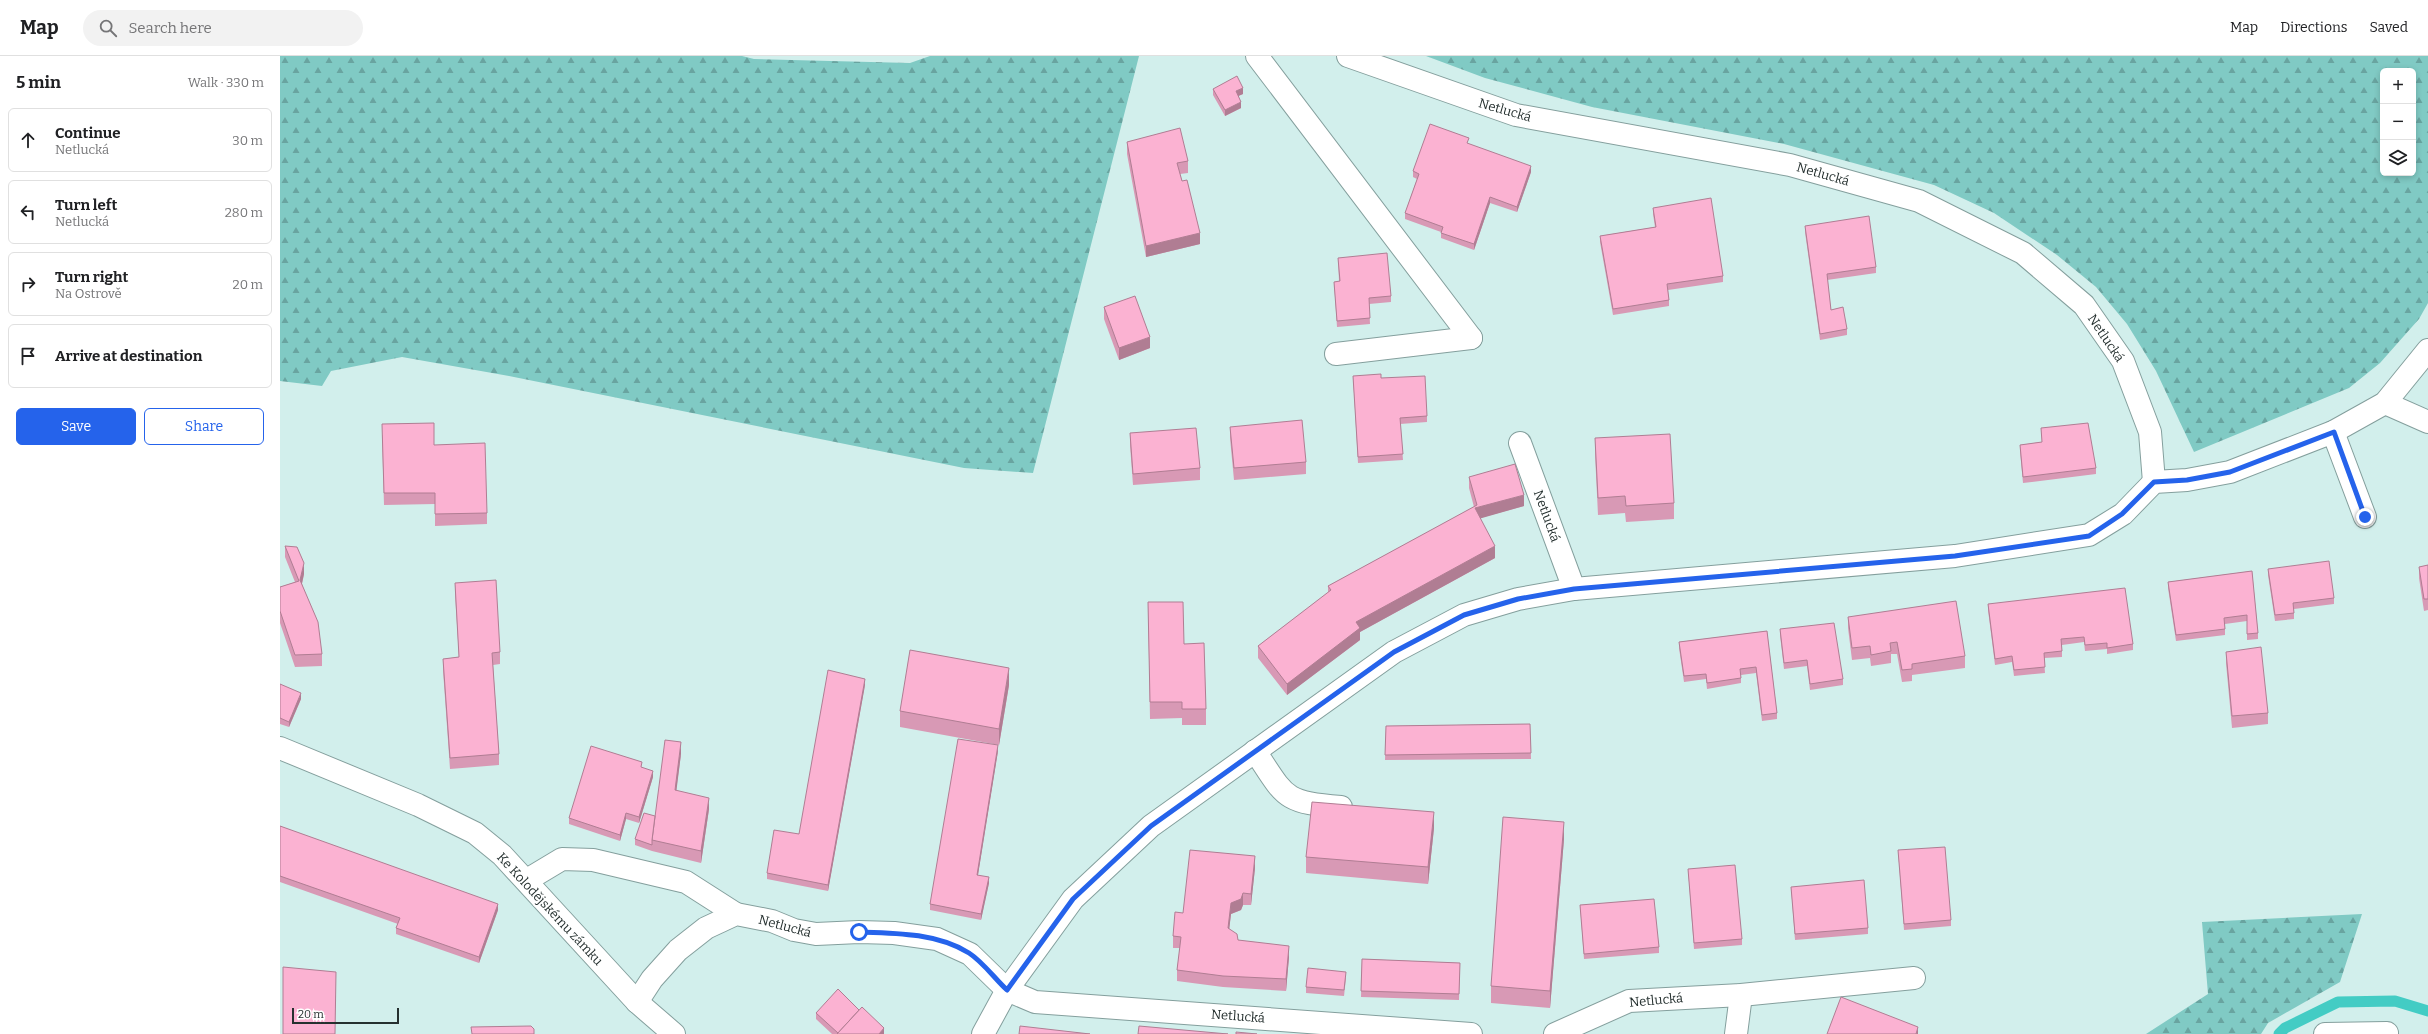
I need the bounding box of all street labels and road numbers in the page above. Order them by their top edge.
street label: Netlucká [1477,95,1533,125]
street label: Netlucká [1795,159,1851,189]
street label: Netlucká [2085,311,2127,365]
street label: Netlucká [1531,488,1563,544]
street label: Ke Kolodějskému zámku [494,850,606,968]
street label: Netlucká [757,912,813,940]
street label: Netlucká [1628,990,1684,1010]
street label: Netlucká [1210,1007,1266,1025]

